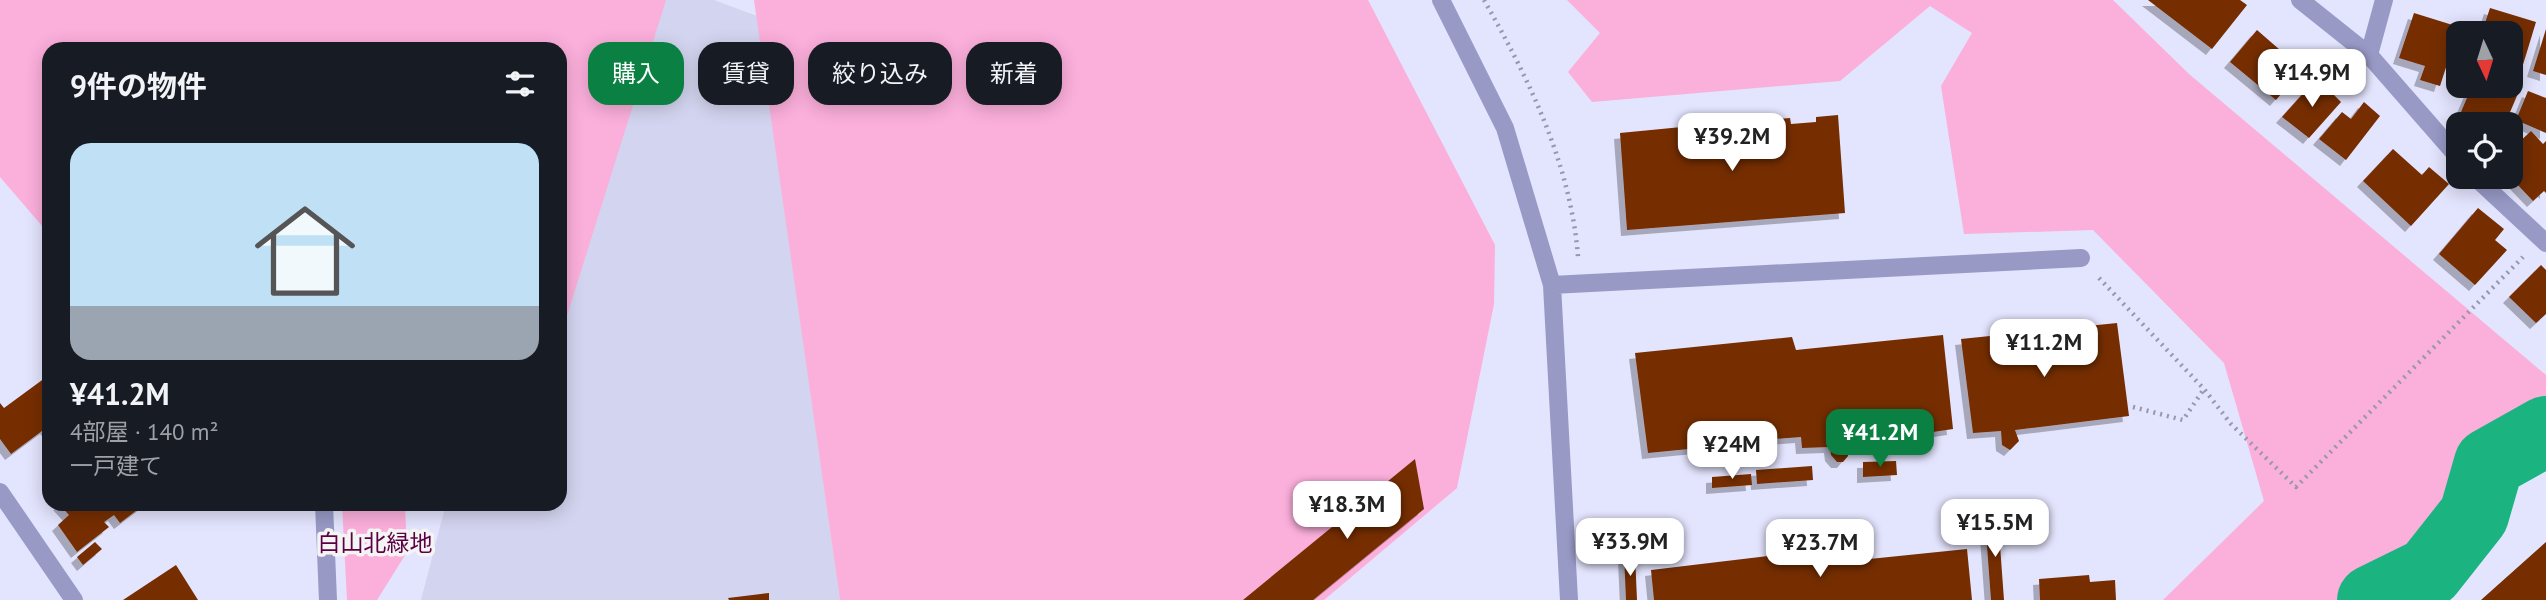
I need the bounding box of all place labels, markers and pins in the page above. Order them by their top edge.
pin: ¥14.9M [2255,50,2369,109]
pin: ¥39.2M [1675,114,1789,173]
pin: ¥11.2M [1987,320,2101,379]
pin: ¥41.2M [1823,410,1937,469]
pin: ¥24M [1691,421,1773,481]
pin: ¥18.3M [1290,482,1404,541]
pin: ¥15.5M [1938,500,2052,559]
pin: ¥33.9M [1573,518,1687,578]
pin: ¥23.7M [1763,520,1877,579]

